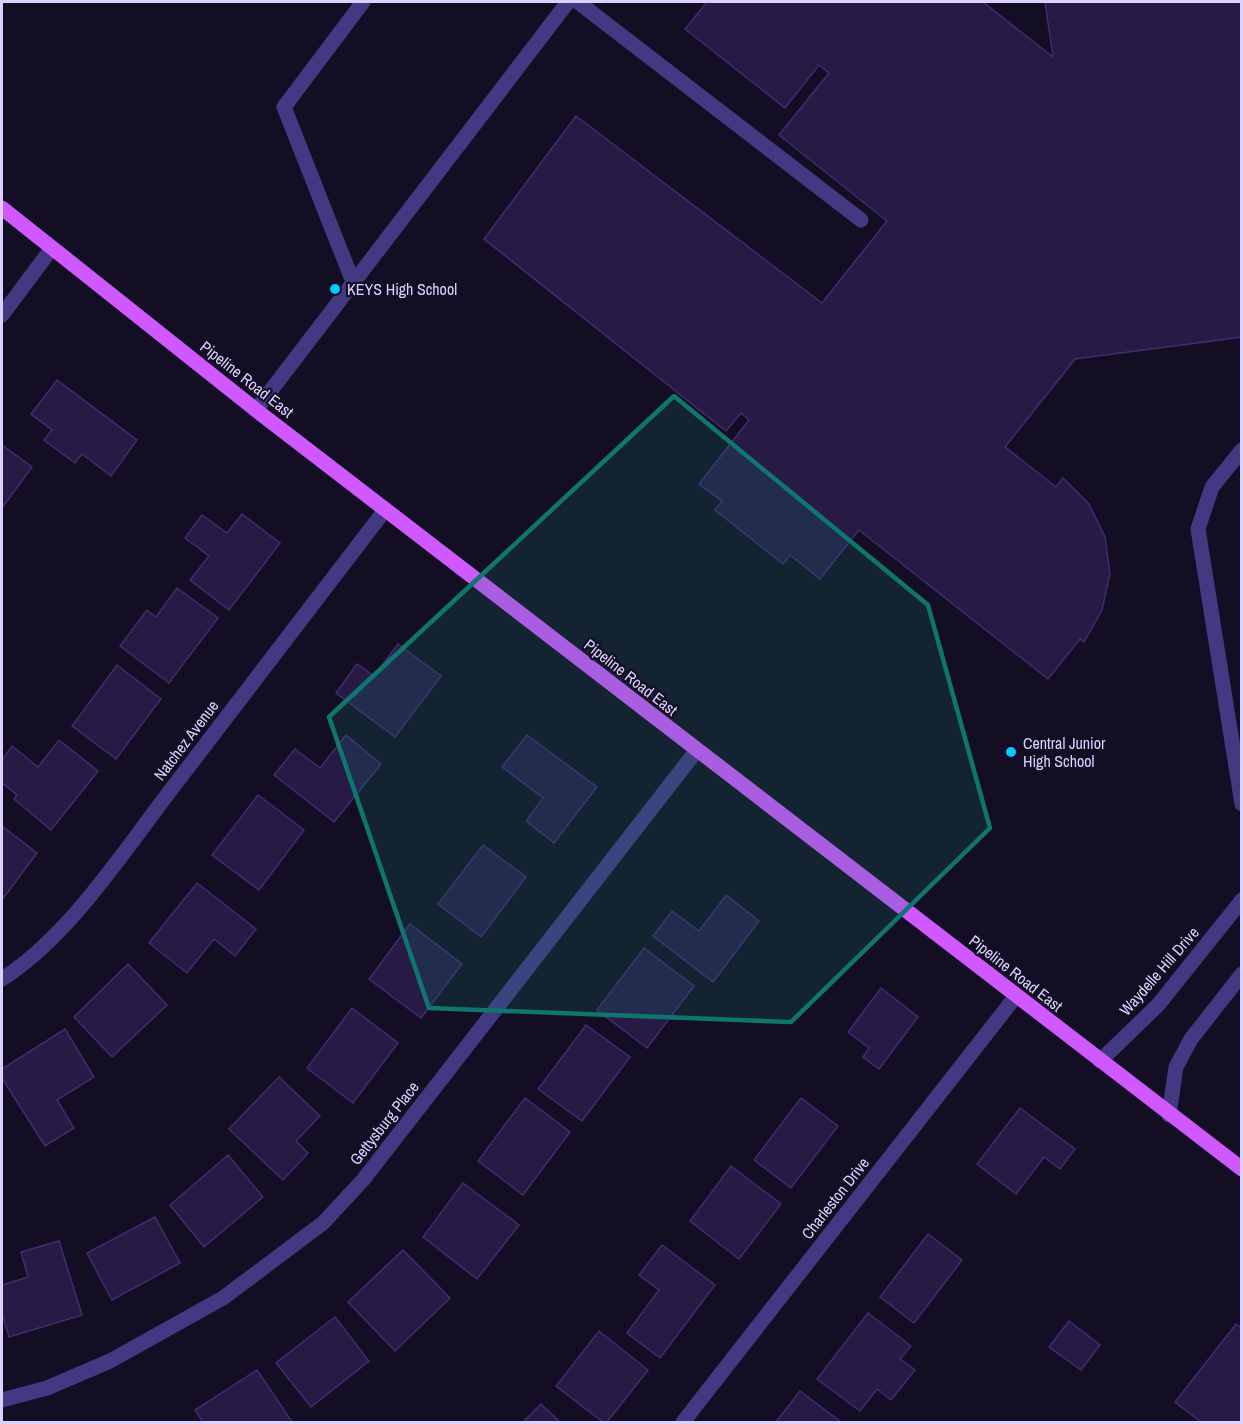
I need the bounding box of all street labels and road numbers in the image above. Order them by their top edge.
street label: Pipeline Road East [196,336,299,423]
street label: Pipeline Road East [580,634,683,721]
street label: Natchez Avenue [149,695,223,785]
street label: Waydelle Hill Drive [1114,922,1204,1020]
street label: Pipeline Road East [965,930,1068,1017]
street label: Gettysburg Place [344,1077,424,1169]
street label: Charleston Drive [796,1152,874,1244]

